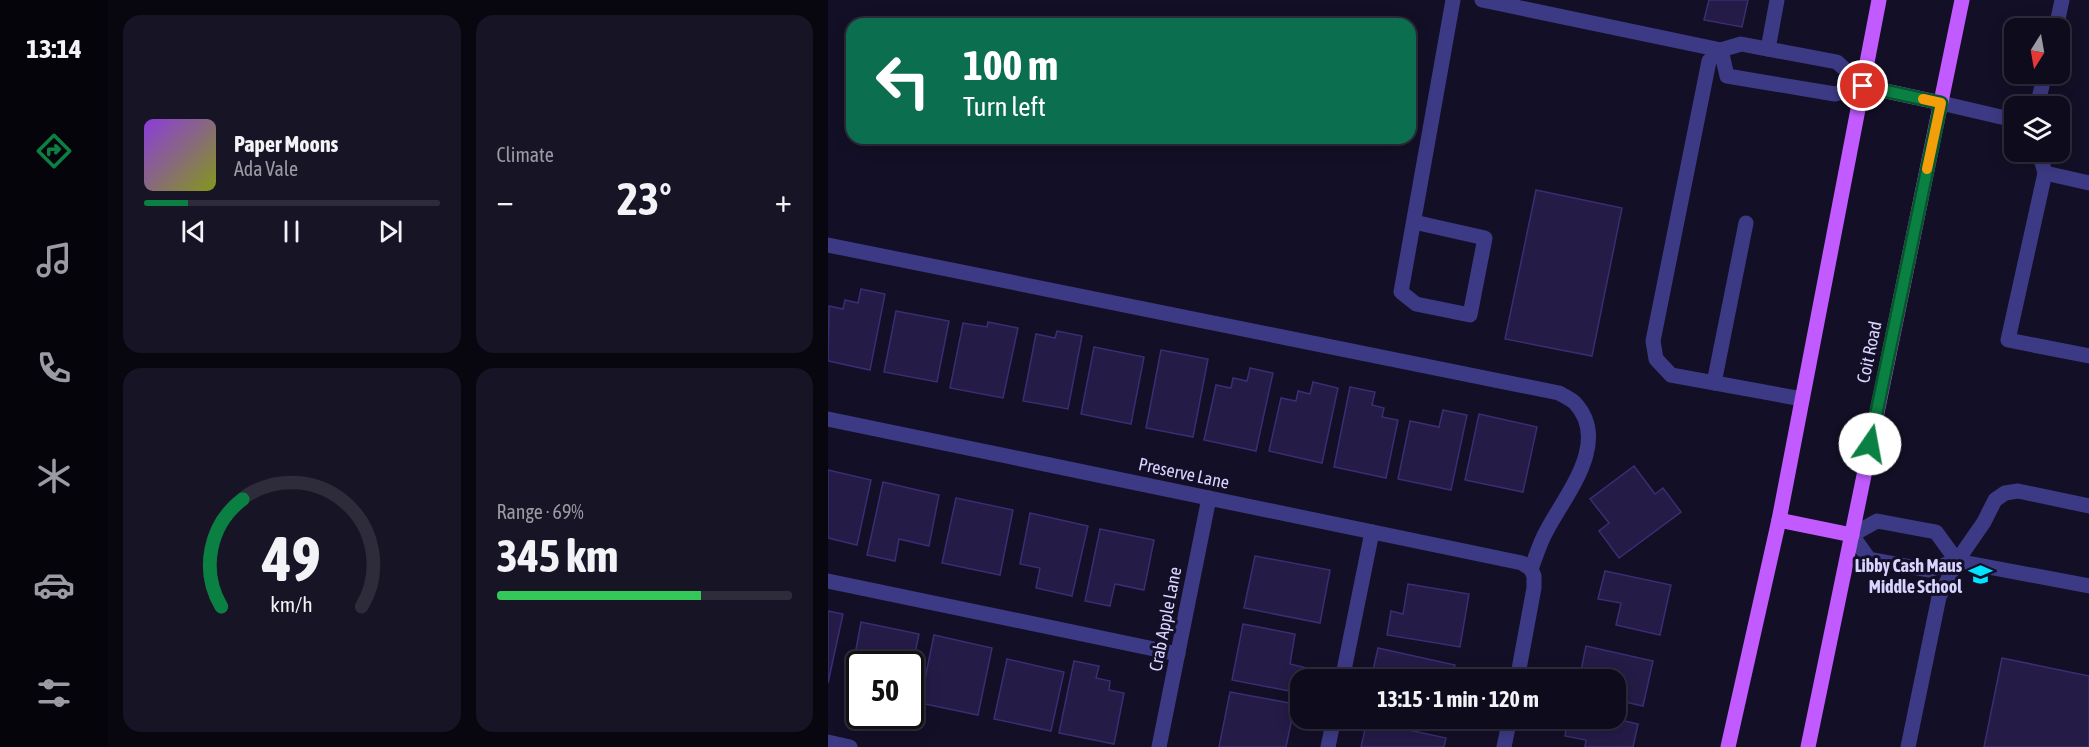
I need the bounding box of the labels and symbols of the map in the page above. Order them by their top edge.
north arrow [2004,18,2070,84]
pin [1837,60,1888,111]
street label: Coit Road [1852,319,1886,385]
position arrow [1838,412,1902,476]
street label: Preserve Lane [1137,453,1231,493]
place label: Libby Cash Maus Middle School [1855,555,1963,597]
school or university icon: Libby Cash Maus Middle School [1967,562,1993,588]
street label: Crab Apple Lane [1145,565,1185,673]
speed limit sign: 50 [846,651,924,729]

